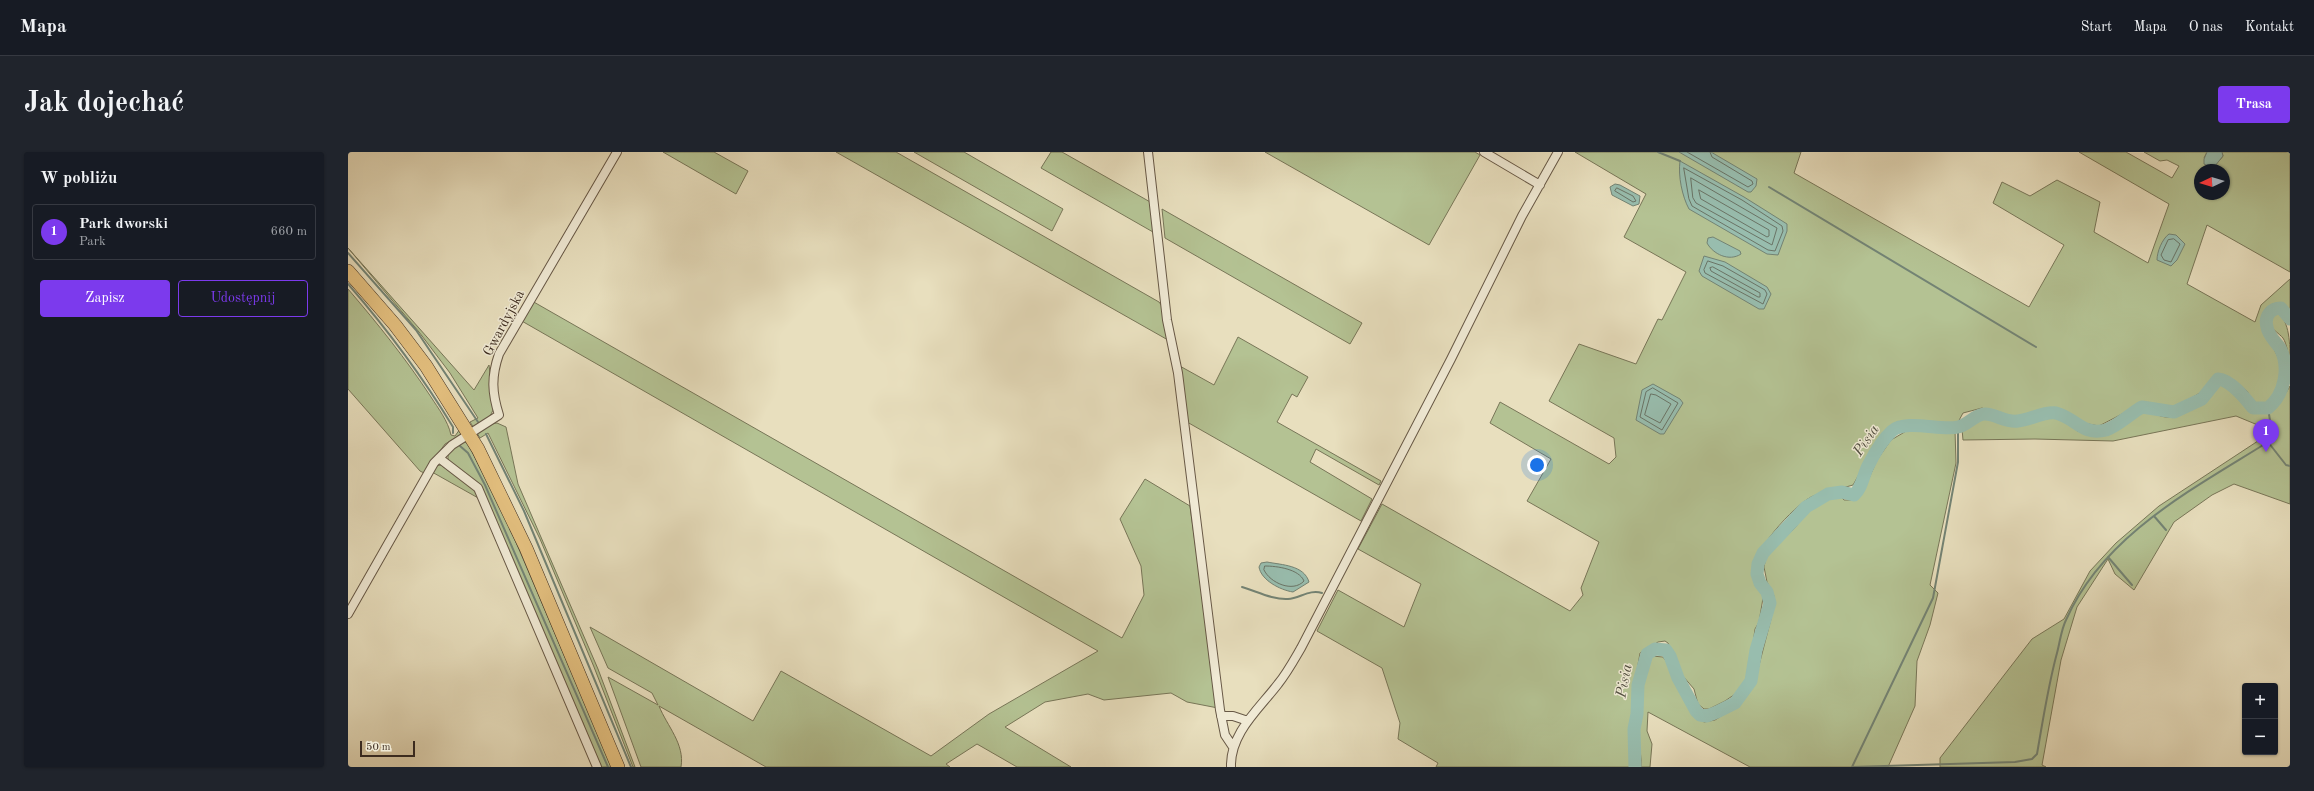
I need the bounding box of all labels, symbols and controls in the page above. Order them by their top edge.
text: Mapa [20,18,67,37]
text: Start [2081,20,2112,34]
text: Mapa [2134,20,2167,34]
text: O nas [2189,20,2223,34]
text: Kontakt [2245,20,2294,34]
button: Trasa [2218,86,2290,123]
text: Jak dojechać [24,90,184,118]
north arrow [2194,164,2230,200]
text: W pobliżu [40,170,117,187]
text: Park dworski [79,217,168,232]
text: 1 [50,225,58,238]
text: 660 m [270,225,307,238]
text: Park [79,235,106,248]
button: Zapisz [40,280,170,317]
button: Udostępnij [178,280,308,317]
street label: Gwardyjska [481,288,527,358]
pin: 1 [2253,419,2279,452]
water label: Pisia [1851,423,1883,460]
your location [1527,455,1547,475]
water label: Pisia [1614,663,1636,700]
map controls [2242,683,2278,755]
button: + [2242,683,2278,719]
button: − [2242,719,2278,755]
scale bar [360,739,415,758]
text: 50 m [366,742,391,753]

